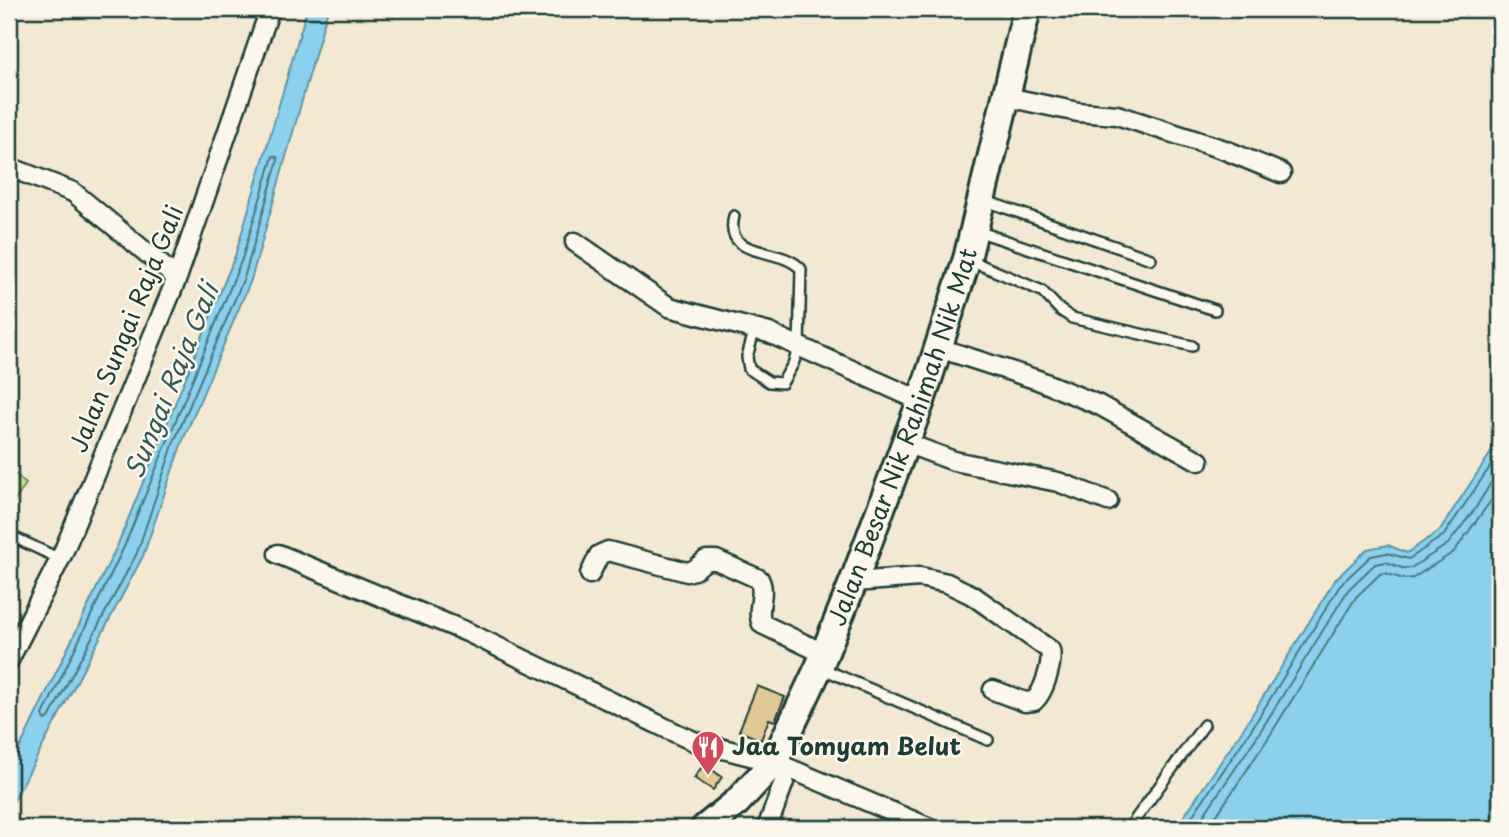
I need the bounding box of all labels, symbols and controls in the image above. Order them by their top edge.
street label: Jalan Sungai Raja Gali [64,200,190,458]
street label: Jalan Besar Nik Rahimah Nik Mat [817,244,985,631]
water label: Sungai Raja Gali [118,277,226,485]
place label: Jaa Tomyam Belut [732,727,961,763]
restaurant icon: Jaa Tomyam Belut [689,728,727,777]

